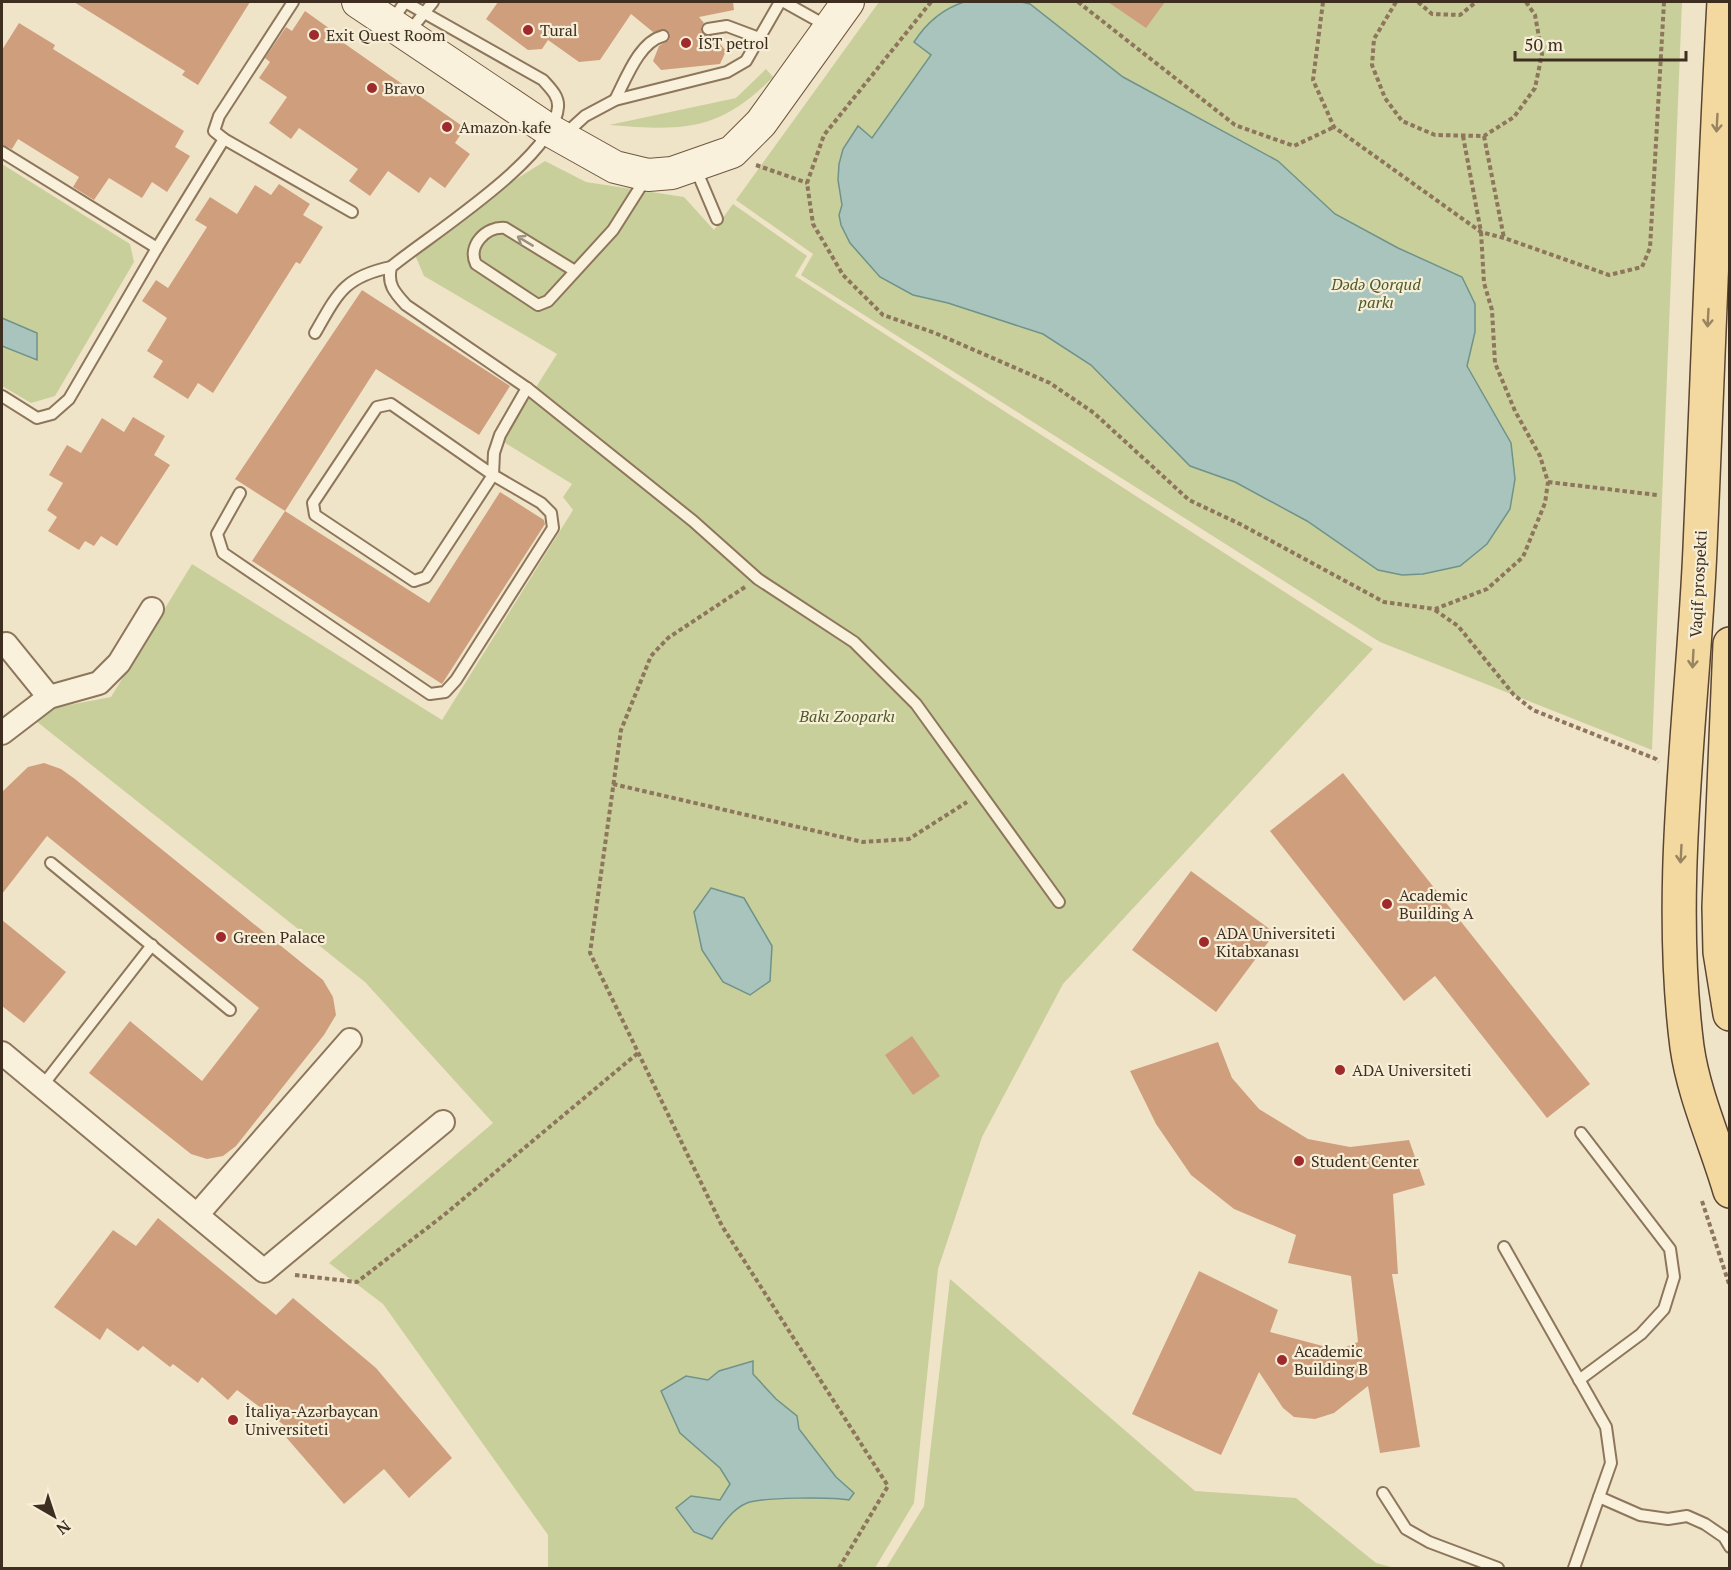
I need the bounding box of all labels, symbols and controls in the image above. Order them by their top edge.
place label: Tural [540,19,578,41]
marker: Tural [521,23,535,37]
place label: Exit Quest Room [326,24,446,46]
scale bar [1515,24,1686,62]
marker: Exit Quest Room [307,28,321,42]
place label: İST petrol [698,32,769,54]
text: 50 m [1524,32,1564,56]
marker: İST petrol [679,36,693,50]
place label: Bravo [384,77,425,99]
marker: Bravo [365,81,379,95]
one-way arrow [1712,112,1723,132]
place label: Amazon kafe [459,116,551,138]
marker: Amazon kafe [440,120,454,134]
one-way arrow [517,234,534,246]
park label: Dədə Qorqud parkı [1330,273,1421,313]
one-way arrow [1703,307,1714,327]
street label: Vaqif prospekti [1684,529,1712,638]
one-way arrow [1688,649,1699,669]
park label: Bakı Zooparkı [798,705,895,727]
one-way arrow [1676,843,1687,863]
place label: Academic Building A [1399,884,1474,924]
marker: Academic Building A [1380,897,1394,911]
place label: ADA Universiteti Kitabxanası [1216,922,1336,962]
place label: Green Palace [233,926,325,948]
marker: Green Palace [214,930,228,944]
marker: ADA Universiteti Kitabxanası [1197,935,1211,949]
place label: ADA Universiteti [1352,1059,1472,1081]
marker: ADA Universiteti [1333,1063,1347,1077]
place label: Student Center [1311,1150,1419,1172]
marker: Student Center [1292,1154,1306,1168]
place label: Academic Building B [1294,1340,1368,1380]
marker: Academic Building B [1275,1353,1289,1367]
place label: İtaliya-Azərbaycan Universiteti [245,1400,379,1440]
marker: İtaliya-Azərbaycan Universiteti [226,1413,240,1427]
north arrow [24,1486,84,1546]
text: N [52,1515,75,1540]

